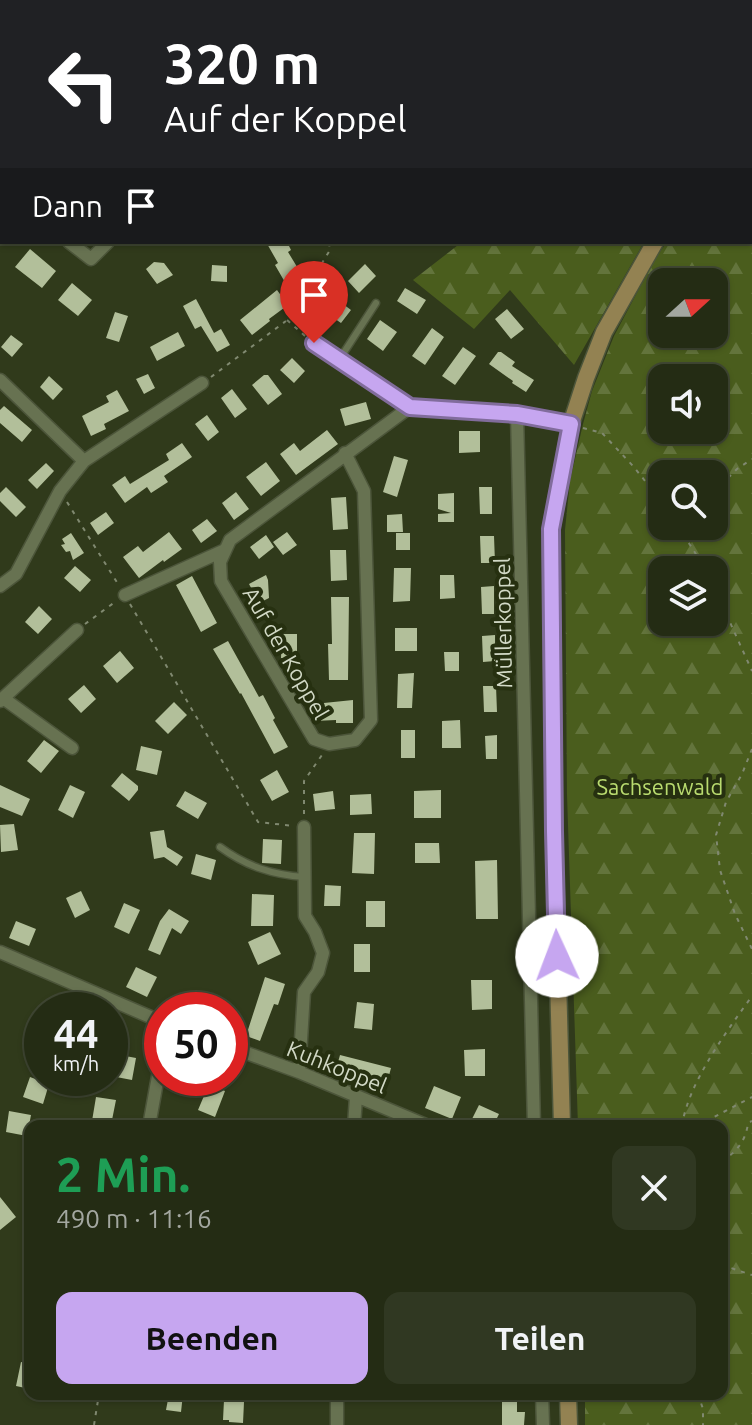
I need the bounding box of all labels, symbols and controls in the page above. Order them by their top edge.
icon: left [32,32,136,136]
text: 320 m [164,32,320,95]
text: Auf der Koppel [164,98,407,139]
icon: arrive [119,184,163,228]
text: Dann [32,189,103,223]
pin [280,261,348,343]
north arrow [648,268,728,348]
map controls [648,268,728,636]
icon: arrive [292,273,336,317]
button: sound [648,364,728,444]
button: search [648,460,728,540]
button: layers [648,556,728,636]
street label: Müllerkoppel [489,557,516,689]
street label: Auf der Koppel [239,582,334,723]
park label: Sachsenwald [597,774,723,799]
position arrow [515,914,599,998]
speed limit sign: 50 [144,992,248,1096]
text: 44 [53,1011,99,1056]
street label: Kuhkoppel [284,1035,391,1098]
text: km/h [53,1052,99,1075]
button: close [612,1146,696,1230]
text: 2 Min. [56,1147,190,1201]
text: 490 m · 11:16 [56,1204,212,1233]
button: Beenden [56,1292,368,1384]
button: Teilen [384,1292,696,1384]

